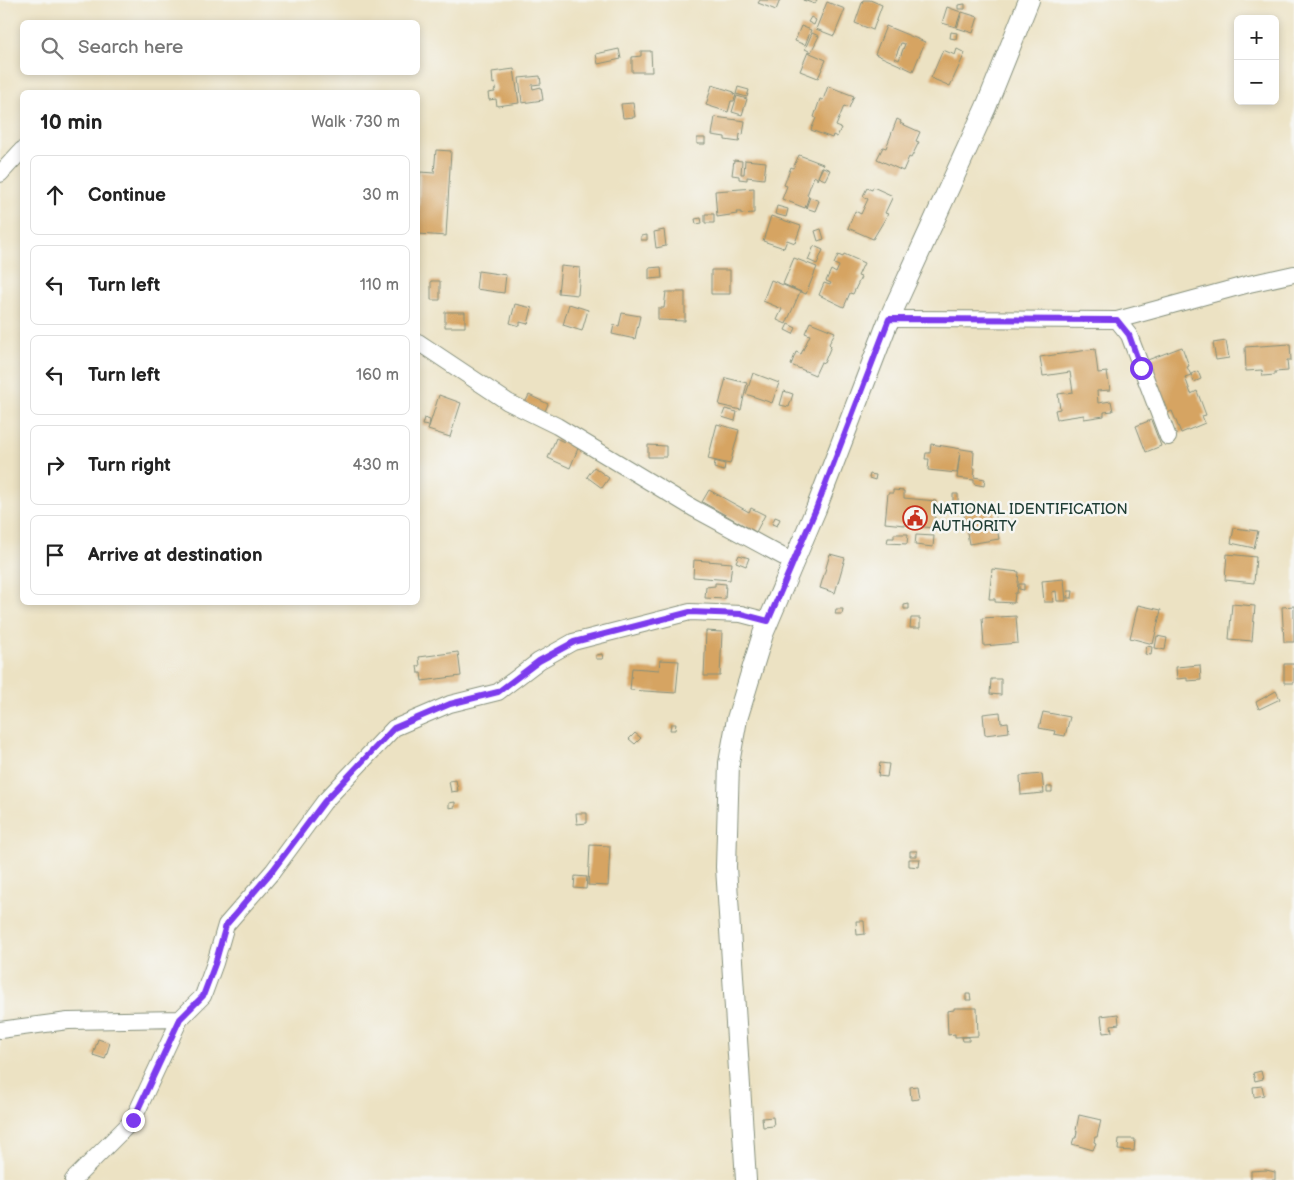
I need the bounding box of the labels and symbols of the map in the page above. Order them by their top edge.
route start [1130,357,1153,380]
place label: NATIONAL IDENTIFICATION AUTHORITY [932,500,1128,536]
public building icon: NATIONAL IDENTIFICATION AUTHORITY [902,505,928,531]
route end [122,1109,145,1132]

